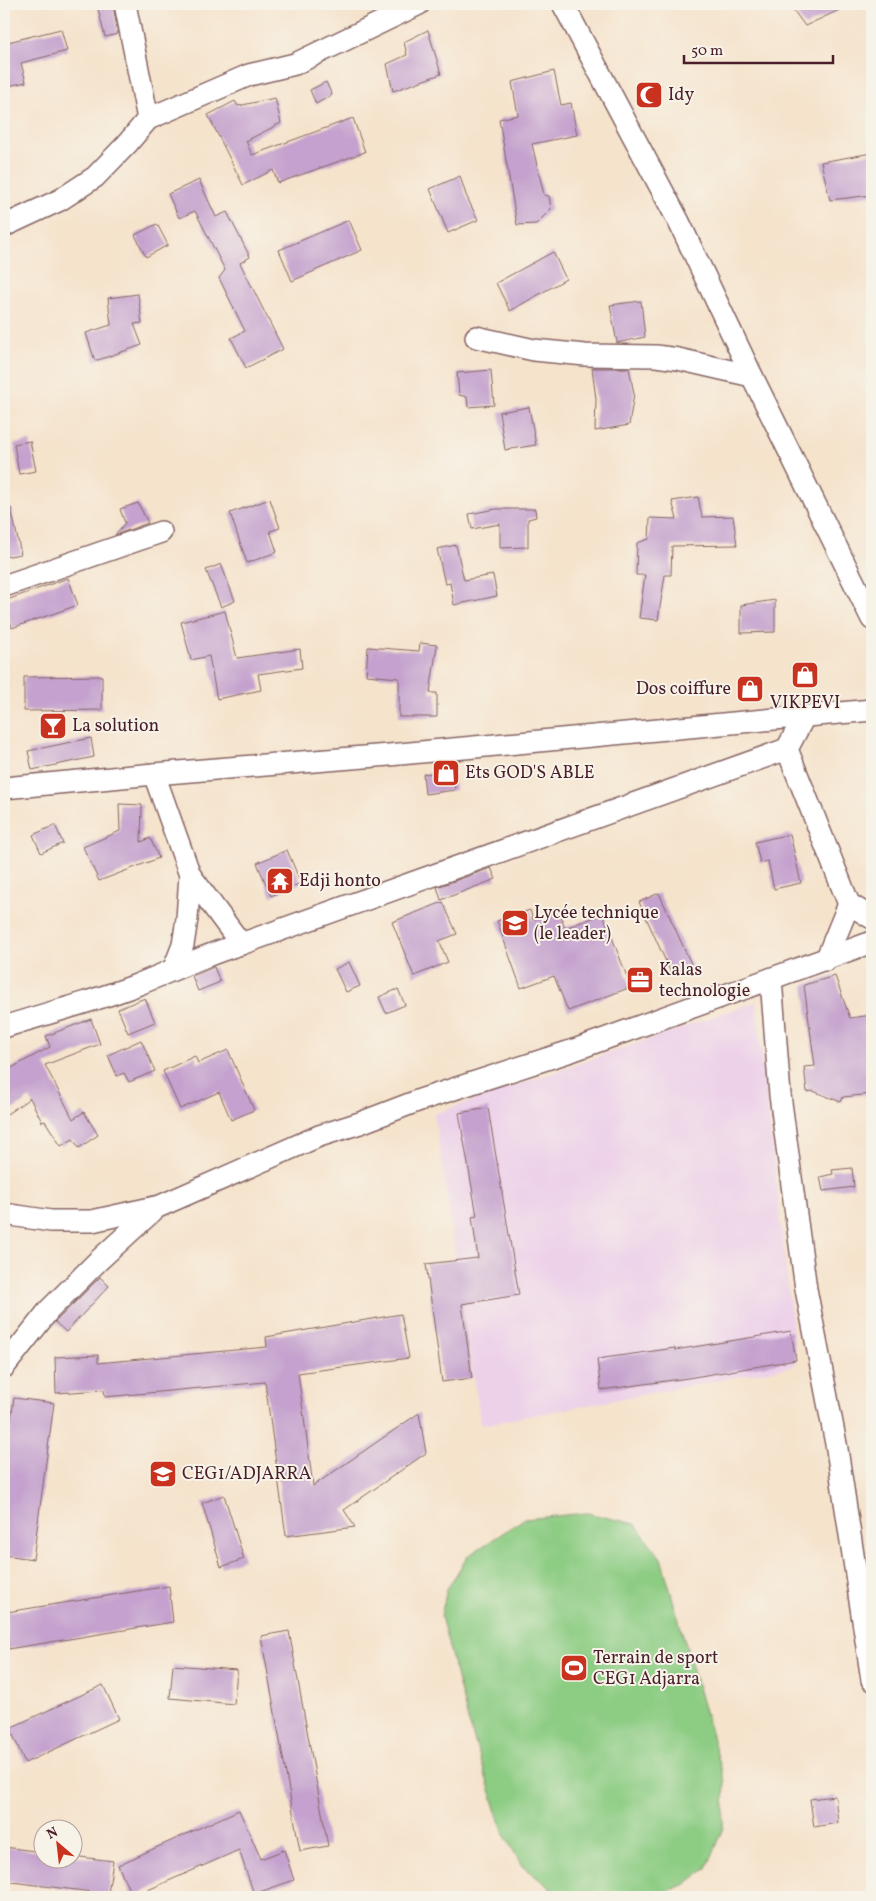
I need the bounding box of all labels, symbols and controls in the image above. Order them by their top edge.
scale bar [684,32,832,64]
text: 50 m [691,41,723,62]
mosque icon: Idy [634,80,664,110]
place label: Idy [668,83,695,108]
shop icon: VIKPEVI [790,660,820,690]
shop icon: Dos coiffure [735,674,765,704]
place label: Dos coiffure [636,677,731,702]
place label: VIKPEVI [770,691,840,716]
bar icon: La solution [38,711,68,741]
place label: La solution [72,714,160,739]
shop icon: Ets GOD'S ABLE [431,758,461,788]
place label: Ets GOD'S ABLE [465,761,595,786]
temple icon: Edji honto [265,866,295,896]
place label: Edji honto [299,869,381,894]
place label: Lycée technique (le leader) [534,901,659,947]
school or university icon: Lycée technique (le leader) [500,908,530,938]
place label: Kalas technologie [659,958,750,1004]
office icon: Kalas technologie [625,965,655,995]
school or university icon: CEG1/ADJARRA [148,1459,178,1489]
place label: CEG1/ADJARRA [182,1462,312,1487]
place label: Terrain de sport CEG1 Adjarra [593,1646,718,1692]
sports icon: Terrain de sport CEG1 Adjarra [559,1653,589,1683]
north arrow [32,1818,82,1868]
text: N [44,1823,62,1845]

